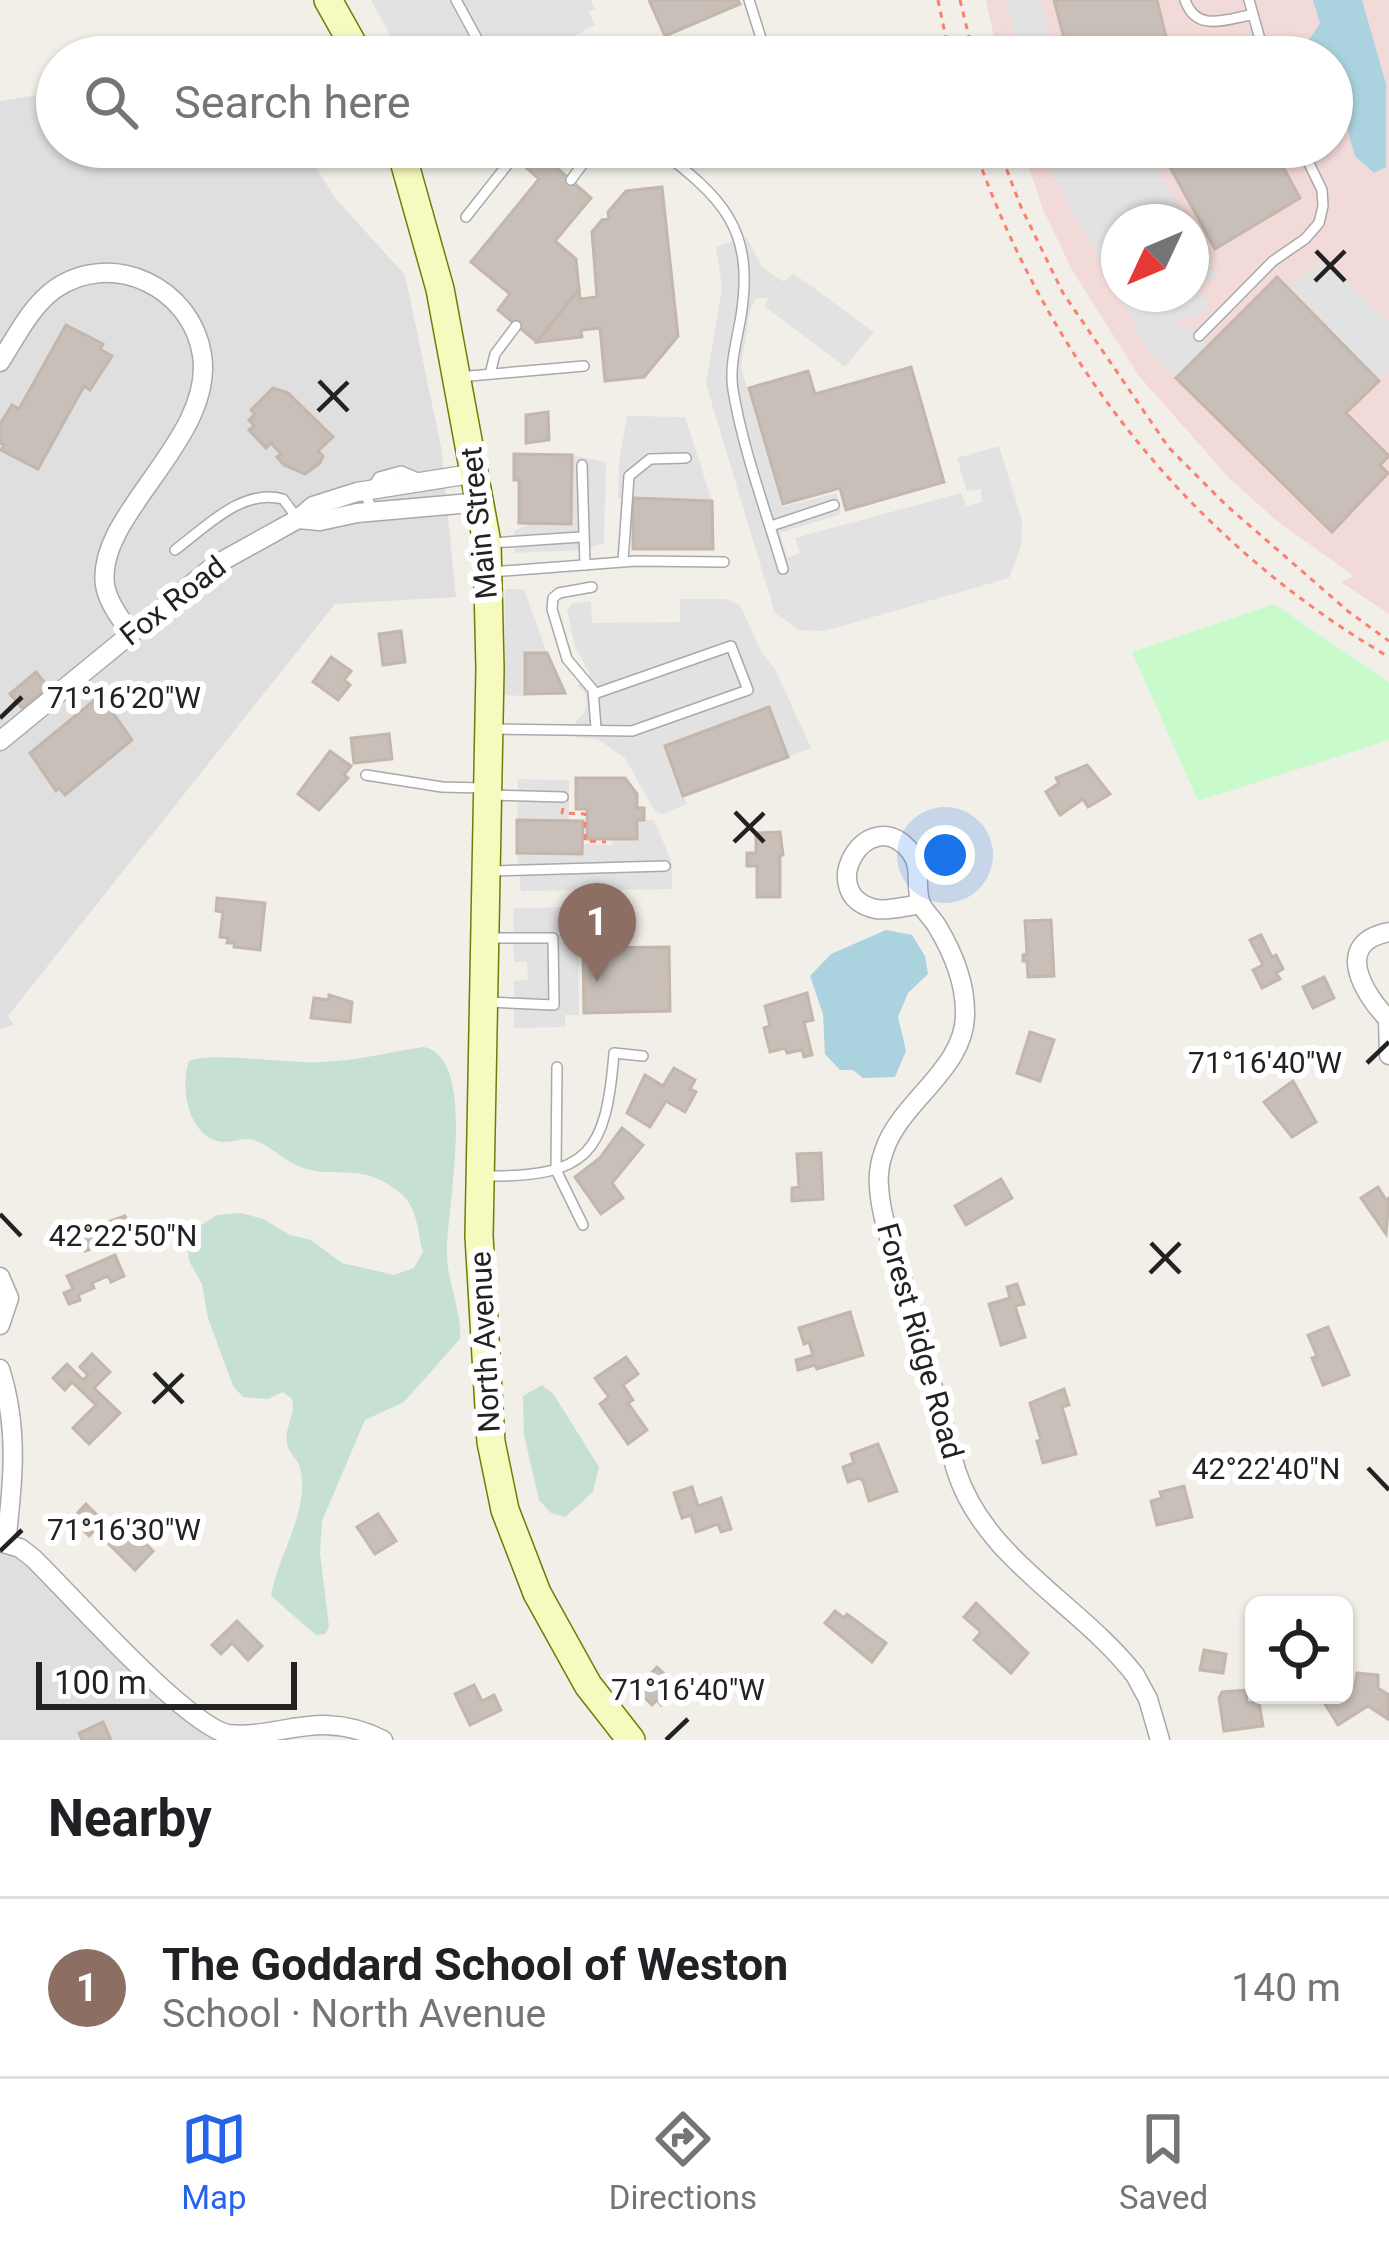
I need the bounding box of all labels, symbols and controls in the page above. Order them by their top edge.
search box [36,36,1353,168]
icon: search [78,69,144,135]
text: Search here [174,76,411,129]
north arrow [1101,204,1209,312]
street label: Main Street [453,445,504,601]
street label: Fox Road [113,549,232,653]
text: 71°16'20"W [47,680,201,715]
your location [915,825,975,885]
pin: 1 [558,883,636,982]
text: 71°16'40"W [1188,1045,1342,1080]
text: 42°22'50"N [49,1218,197,1253]
street label: Forest Ridge Road [870,1219,971,1463]
street label: North Avenue [462,1251,507,1433]
text: 42°22'40"N [1192,1451,1340,1486]
text: 71°16'30"W [47,1512,201,1547]
map controls [1245,1596,1353,1704]
button: locate [1245,1596,1353,1704]
scale bar [36,1656,297,1709]
text: 100 m [54,1663,147,1702]
text: 71°16'40"W [611,1672,765,1707]
text: Nearby [48,1789,212,1848]
text: The Goddard School of Weston [162,1938,788,1991]
text: 1 [76,1965,98,2011]
text: 140 m [1231,1965,1341,2011]
text: School · North Avenue [162,1991,546,2037]
tab: Map [181,2106,247,2217]
tab: Directions [609,2106,757,2217]
tab: Saved [1119,2106,1208,2217]

